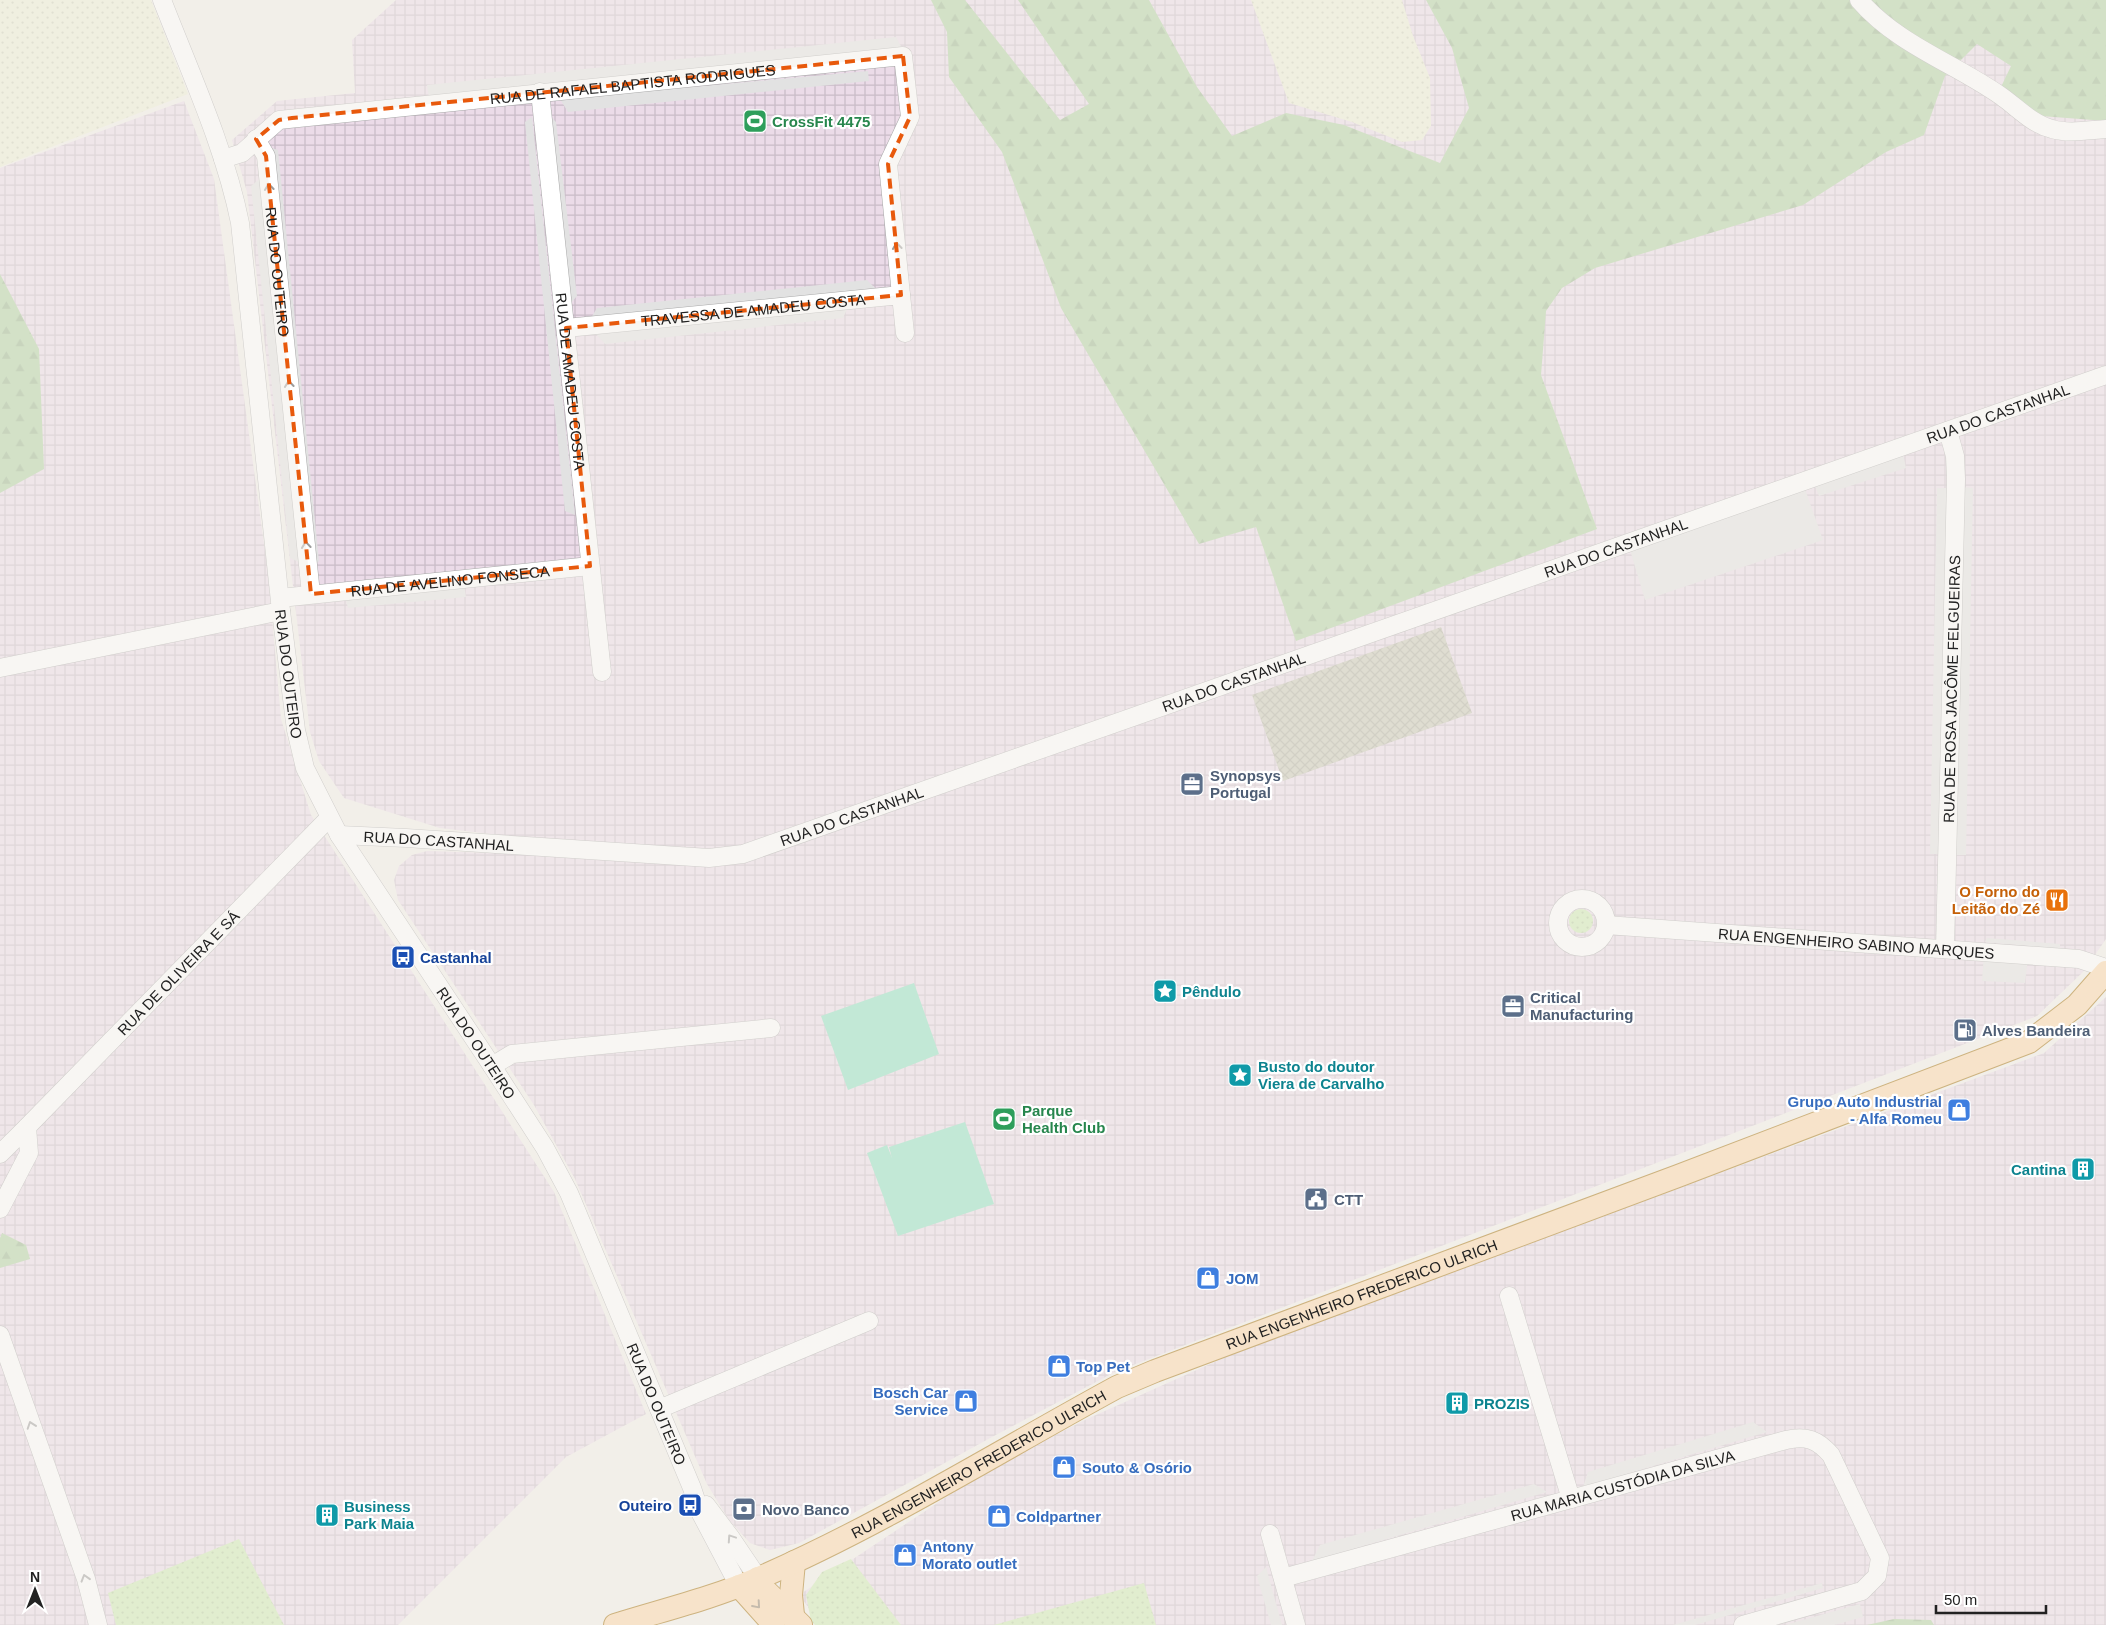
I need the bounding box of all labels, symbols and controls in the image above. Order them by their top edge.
street label: RUA DE RAFAEL BAPTISTA RODRIGUES [489,61,776,107]
sports icon: CrossFit 4475 [742,108,768,134]
place label: CrossFit 4475 [772,113,870,130]
one-way arrow [264,183,275,191]
street label: RUA DO OUTEIRO [263,206,293,337]
one-way arrow [891,242,902,250]
street label: TRAVESSA DE AMADEU COSTA [640,290,866,329]
street label: RUA DE AMADEU COSTA [553,292,589,471]
one-way arrow [284,379,295,387]
street label: RUA DO CASTANHAL [1924,380,2072,446]
street label: RUA DO CASTANHAL [1542,514,1690,580]
one-way arrow [301,541,312,549]
street label: RUA DE ROSA JACÔME FELGUEIRAS [1939,555,1963,823]
street label: RUA DE AVELINO FONSECA [350,562,550,599]
street label: RUA DO OUTEIRO [272,608,306,740]
street label: RUA DO CASTANHAL [1160,649,1308,715]
place label: Synopsys Portugal [1210,767,1281,801]
office icon: Synopsys Portugal [1179,771,1205,797]
street label: RUA DO CASTANHAL [778,783,925,849]
street label: RUA DO CASTANHAL [363,828,515,854]
place label: O Forno do Leitão do Zé [1952,883,2040,917]
restaurant icon: O Forno do Leitão do Zé [2044,887,2070,913]
street label: RUA DE OLIVEIRA E SÁ [114,907,242,1038]
street label: RUA ENGENHEIRO SABINO MARQUES [1718,925,1995,961]
bus stop icon: Castanhal [390,944,416,970]
place label: Castanhal [420,949,492,966]
place icon: Pêndulo [1152,978,1178,1004]
place label: Pêndulo [1182,983,1241,1000]
street label: RUA DO OUTEIRO [434,984,519,1102]
place label: Critical Manufacturing [1530,989,1633,1023]
office icon: Critical Manufacturing [1500,993,1526,1019]
fuel station icon: Alves Bandeira [1952,1017,1978,1043]
place label: Alves Bandeira [1982,1022,2091,1039]
place label: Busto do doutor Viera de Carvalho [1258,1058,1384,1092]
place icon: Busto do doutor Viera de Carvalho [1227,1062,1253,1088]
place label: Grupo Auto Industrial - Alfa Romeu [1788,1093,1942,1127]
shop icon: Grupo Auto Industrial - Alfa Romeu [1946,1097,1972,1123]
place label: Parque Health Club [1022,1102,1105,1136]
sports icon: Parque Health Club [991,1106,1017,1132]
building icon: Cantina [2070,1156,2096,1182]
place label: Cantina [2011,1161,2067,1178]
public building icon: CTT [1303,1186,1329,1212]
place label: CTT [1334,1191,1363,1208]
street label: RUA ENGENHEIRO FREDERICO ULRICH [1223,1236,1500,1352]
shop icon: JOM [1195,1265,1221,1291]
place label: JOM [1226,1270,1259,1287]
street label: RUA DO OUTEIRO [624,1341,690,1467]
shop icon: Top Pet [1046,1353,1072,1379]
place label: Top Pet [1076,1358,1130,1375]
place label: Bosch Car Service [873,1384,948,1418]
street label: RUA ENGENHEIRO FREDERICO ULRICH [848,1386,1109,1541]
shop icon: Bosch Car Service [953,1388,979,1414]
building icon: PROZIS [1444,1390,1470,1416]
place label: PROZIS [1474,1395,1530,1412]
one-way arrow [27,1421,37,1429]
street label: RUA MARIA CUSTÓDIA DA SILVA [1509,1446,1736,1524]
shop icon: Souto & Osório [1051,1454,1077,1480]
place label: Souto & Osório [1082,1459,1192,1476]
bus stop icon: Outeiro [677,1492,703,1518]
bank icon: Novo Banco [731,1496,757,1522]
place label: Outeiro [619,1497,672,1514]
place label: Business Park Maia [344,1498,415,1532]
place label: Novo Banco [762,1501,850,1518]
building icon: Business Park Maia [314,1502,340,1528]
shop icon: Coldpartner [986,1503,1012,1529]
place label: Coldpartner [1016,1508,1101,1525]
one-way arrow [728,1534,737,1544]
place label: Antony Morato outlet [922,1538,1017,1572]
shop icon: Antony Morato outlet [892,1542,918,1568]
north arrow [10,1565,60,1615]
text: N [30,1569,40,1585]
one-way arrow [80,1574,90,1583]
scale bar [1936,1582,2046,1614]
text: 50 m [1944,1591,1977,1608]
one-way arrow [752,1599,761,1608]

